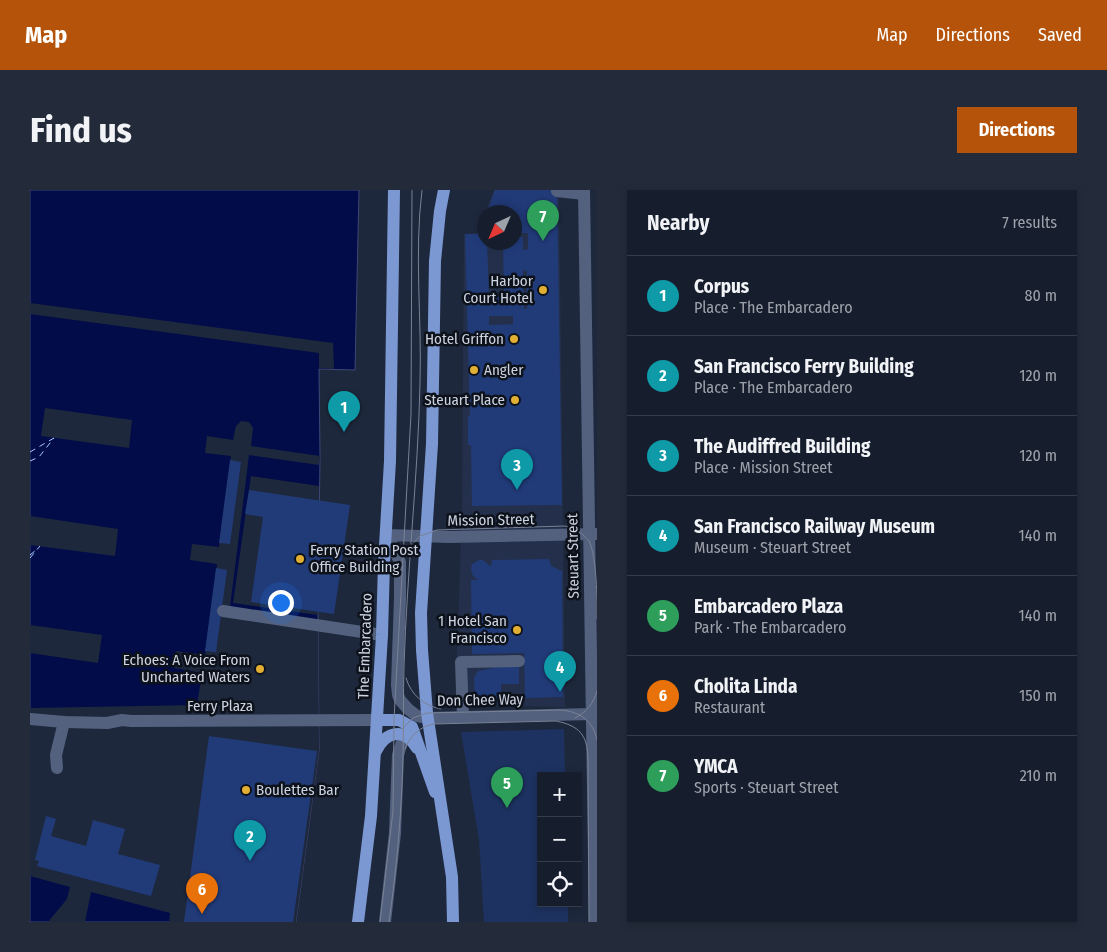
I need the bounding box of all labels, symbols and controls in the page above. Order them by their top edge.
text: Map [25,21,67,49]
text: Map [876,24,908,46]
text: Directions [936,24,1010,46]
text: Saved [1038,24,1082,46]
button: Directions [957,107,1077,153]
text: Find us [30,109,132,151]
pin: 7 [527,200,559,241]
north arrow [477,205,522,250]
text: Nearby [647,210,709,236]
text: 7 results [1002,213,1057,232]
place label: Harbor Court Hotel [463,272,534,307]
text: Corpus [694,275,749,298]
marker: Harbor Court Hotel [537,284,549,296]
text: 1 [660,286,666,305]
text: 80 m [1025,286,1057,305]
text: Place · The Embarcadero [694,298,853,317]
place label: Hotel Griffon [425,330,504,348]
marker: Hotel Griffon [508,333,520,345]
text: San Francisco Ferry Building [694,355,914,378]
place label: Angler [484,361,524,379]
marker: Angler [468,364,480,376]
text: 2 [659,366,667,385]
text: 120 m [1019,366,1057,385]
text: Place · The Embarcadero [694,378,853,397]
pin: 1 [328,391,360,432]
place label: Steuart Place [424,391,505,409]
marker: Steuart Place [509,394,521,406]
text: The Audiffred Building [694,435,870,458]
text: 3 [659,446,667,465]
text: 120 m [1019,446,1057,465]
pin: 3 [501,449,533,490]
text: Place · Mission Street [694,458,832,477]
street label: Mission Street [447,510,535,530]
street label: Steuart Street [563,513,583,599]
text: San Francisco Railway Museum [694,515,935,538]
text: 4 [659,526,667,545]
text: 140 m [1019,526,1057,545]
text: Museum · Steuart Street [694,538,851,557]
place label: Ferry Station Post Office Building [310,541,418,576]
marker: Ferry Station Post Office Building [294,553,306,565]
your location [268,590,294,616]
street label: The Embarcadero [354,593,376,699]
text: Embarcadero Plaza [694,595,843,618]
text: 5 [659,606,667,625]
text: 140 m [1019,606,1057,625]
place label: 1 Hotel San Francisco [438,612,507,647]
text: Park · The Embarcadero [694,618,846,637]
marker: 1 Hotel San Francisco [511,624,523,636]
place label: Echoes: A Voice From Uncharted Waters [123,651,250,686]
pin: 4 [544,651,576,692]
marker: Echoes: A Voice From Uncharted Waters [254,663,266,675]
text: Cholita Linda [694,675,797,698]
text: 6 [659,686,667,705]
text: 150 m [1019,686,1057,705]
street label: Don Chee Way [437,690,524,710]
street label: Ferry Plaza [187,697,253,715]
text: Restaurant [694,698,765,717]
text: YMCA [694,755,738,778]
text: 7 [660,766,666,785]
text: 210 m [1020,766,1057,785]
pin: 5 [491,767,523,808]
map controls [537,772,582,907]
button: + [537,772,582,817]
text: Sports · Steuart Street [694,778,838,797]
place label: Boulettes Bar [256,781,340,799]
marker: Boulettes Bar [240,784,252,796]
button: − [537,817,582,862]
pin: 2 [234,820,266,861]
button: locate [537,862,582,907]
pin: 6 [186,873,218,914]

